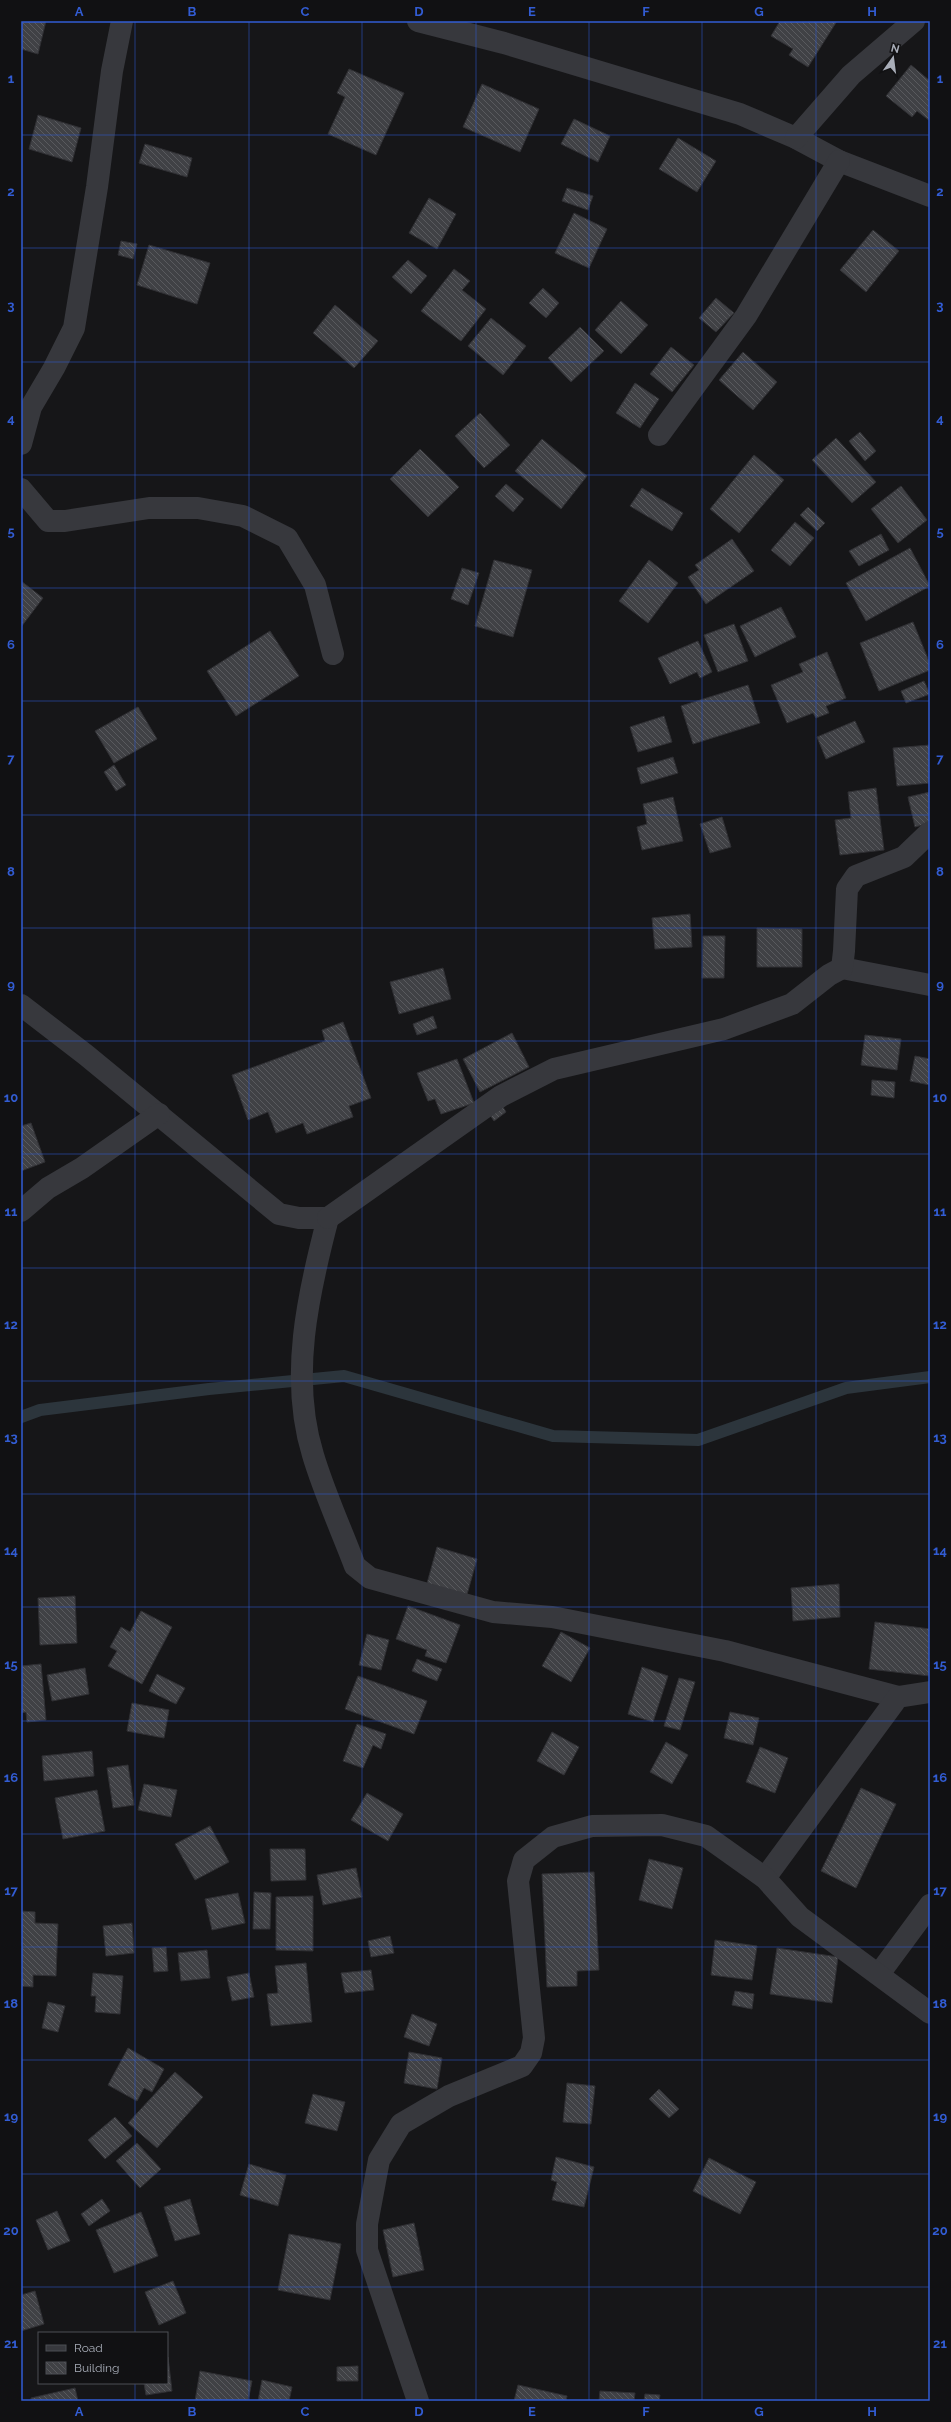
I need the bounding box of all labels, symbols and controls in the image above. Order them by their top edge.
text: A [75,4,84,19]
text: B [188,4,197,19]
text: C [301,4,310,19]
text: D [414,4,424,19]
text: E [528,4,536,19]
text: F [642,4,650,19]
text: G [754,4,764,19]
text: H [867,4,877,19]
north arrow [873,38,913,78]
text: N [890,41,901,56]
text: 1 [8,71,15,86]
text: 1 [937,71,944,86]
text: 2 [7,184,15,199]
text: 2 [936,184,944,199]
text: 3 [7,298,15,313]
text: 3 [936,298,944,313]
text: 4 [7,411,15,426]
text: 4 [936,411,944,426]
text: 5 [7,524,15,539]
text: 5 [936,524,944,539]
text: 6 [7,637,15,652]
text: 6 [936,637,944,652]
text: 7 [7,751,15,766]
text: 7 [936,751,944,766]
text: 8 [7,864,15,879]
text: 8 [936,864,944,879]
text: 9 [7,977,15,992]
text: 9 [936,977,944,992]
text: 10 [4,1090,18,1105]
text: 10 [933,1090,947,1105]
text: 11 [5,1204,18,1219]
text: 11 [934,1204,947,1219]
text: 12 [4,1317,18,1332]
text: 12 [933,1317,947,1332]
text: 13 [4,1430,18,1445]
text: 13 [933,1430,947,1445]
text: 14 [4,1543,18,1558]
text: 14 [933,1543,947,1558]
text: 15 [4,1657,18,1672]
text: 15 [933,1657,947,1672]
text: 16 [4,1770,18,1785]
text: 16 [933,1770,947,1785]
text: 17 [4,1883,19,1898]
text: 17 [933,1883,948,1898]
text: 18 [4,1996,18,2011]
text: 18 [933,1996,947,2011]
text: 19 [4,2109,18,2124]
text: 19 [933,2109,947,2124]
text: 20 [3,2223,19,2238]
text: 20 [932,2223,948,2238]
legend [38,2332,168,2384]
text: 21 [4,2336,18,2351]
text: 21 [933,2336,947,2351]
text: Road [74,2341,103,2355]
text: Building [74,2361,120,2375]
text: A [75,2404,84,2419]
text: B [188,2404,197,2419]
text: C [301,2404,310,2419]
text: D [414,2404,424,2419]
text: E [528,2404,536,2419]
text: F [642,2404,650,2419]
text: G [754,2404,764,2419]
text: H [867,2404,877,2419]

